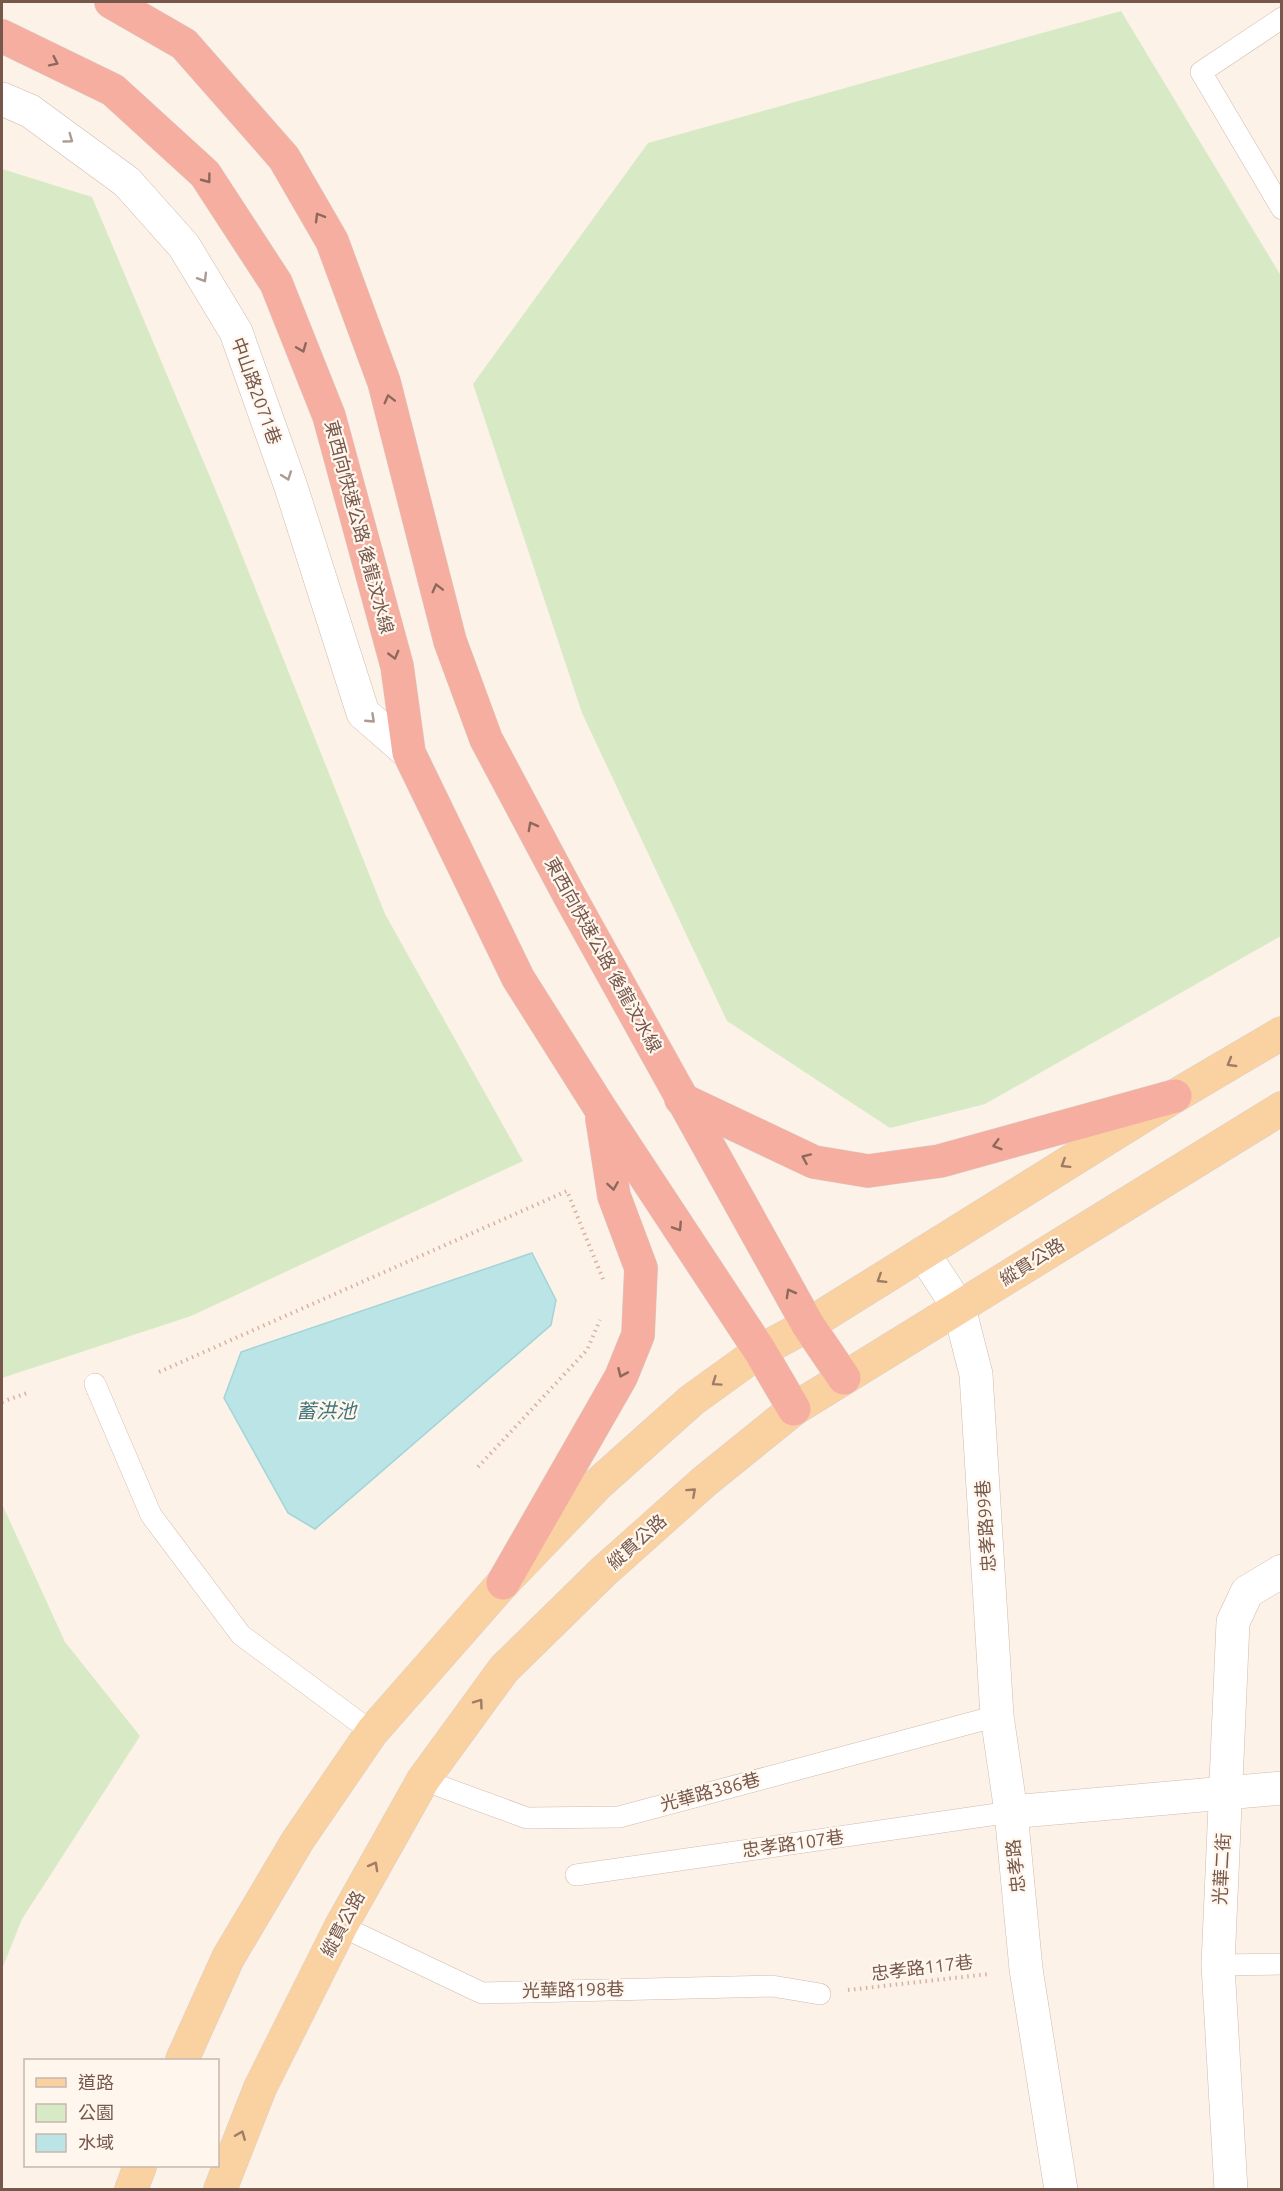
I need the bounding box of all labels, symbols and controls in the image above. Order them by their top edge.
one-way arrow [48,54,59,66]
one-way arrow [63,132,74,143]
one-way arrow [200,172,211,183]
one-way arrow [314,213,326,223]
one-way arrow [196,272,208,282]
street label: 中山路2071巷 [228,334,286,447]
one-way arrow [295,342,307,353]
one-way arrow [383,394,396,404]
street label: 東西向快速公路 後龍汶水線 [322,418,398,636]
one-way arrow [279,470,292,481]
one-way arrow [431,583,444,593]
one-way arrow [386,650,399,660]
one-way arrow [364,712,374,723]
one-way arrow [528,822,539,832]
street label: 東西向快速公路 後龍汶水線 [542,853,666,1056]
one-way arrow [1227,1055,1237,1067]
one-way arrow [992,1138,1003,1150]
one-way arrow [802,1153,813,1165]
one-way arrow [1060,1157,1071,1168]
one-way arrow [606,1182,618,1191]
one-way arrow [671,1221,683,1231]
street label: 縱貫公路 [996,1234,1067,1289]
one-way arrow [877,1271,887,1283]
one-way arrow [786,1289,797,1299]
one-way arrow [617,1367,629,1378]
one-way arrow [712,1375,723,1386]
water label: 蓄洪池 [296,1399,358,1422]
street label: 忠孝路99巷 [972,1479,998,1573]
one-way arrow [685,1488,696,1499]
street label: 縱貫公路 [603,1510,670,1573]
one-way arrow [472,1698,483,1709]
street label: 光華路386巷 [658,1768,762,1814]
street label: 忠孝路107巷 [741,1826,845,1860]
street label: 光華二街 [1209,1832,1233,1905]
street label: 忠孝路 [1002,1838,1028,1894]
one-way arrow [367,1862,378,1873]
street label: 縱貫公路 [316,1887,368,1960]
street label: 忠孝路117巷 [870,1951,974,1983]
street label: 光華路198巷 [522,1978,624,2000]
legend [24,2059,219,2167]
text: 道路 [78,2072,114,2092]
text: 公園 [78,2102,114,2122]
one-way arrow [234,2130,246,2141]
text: 水域 [78,2132,114,2152]

